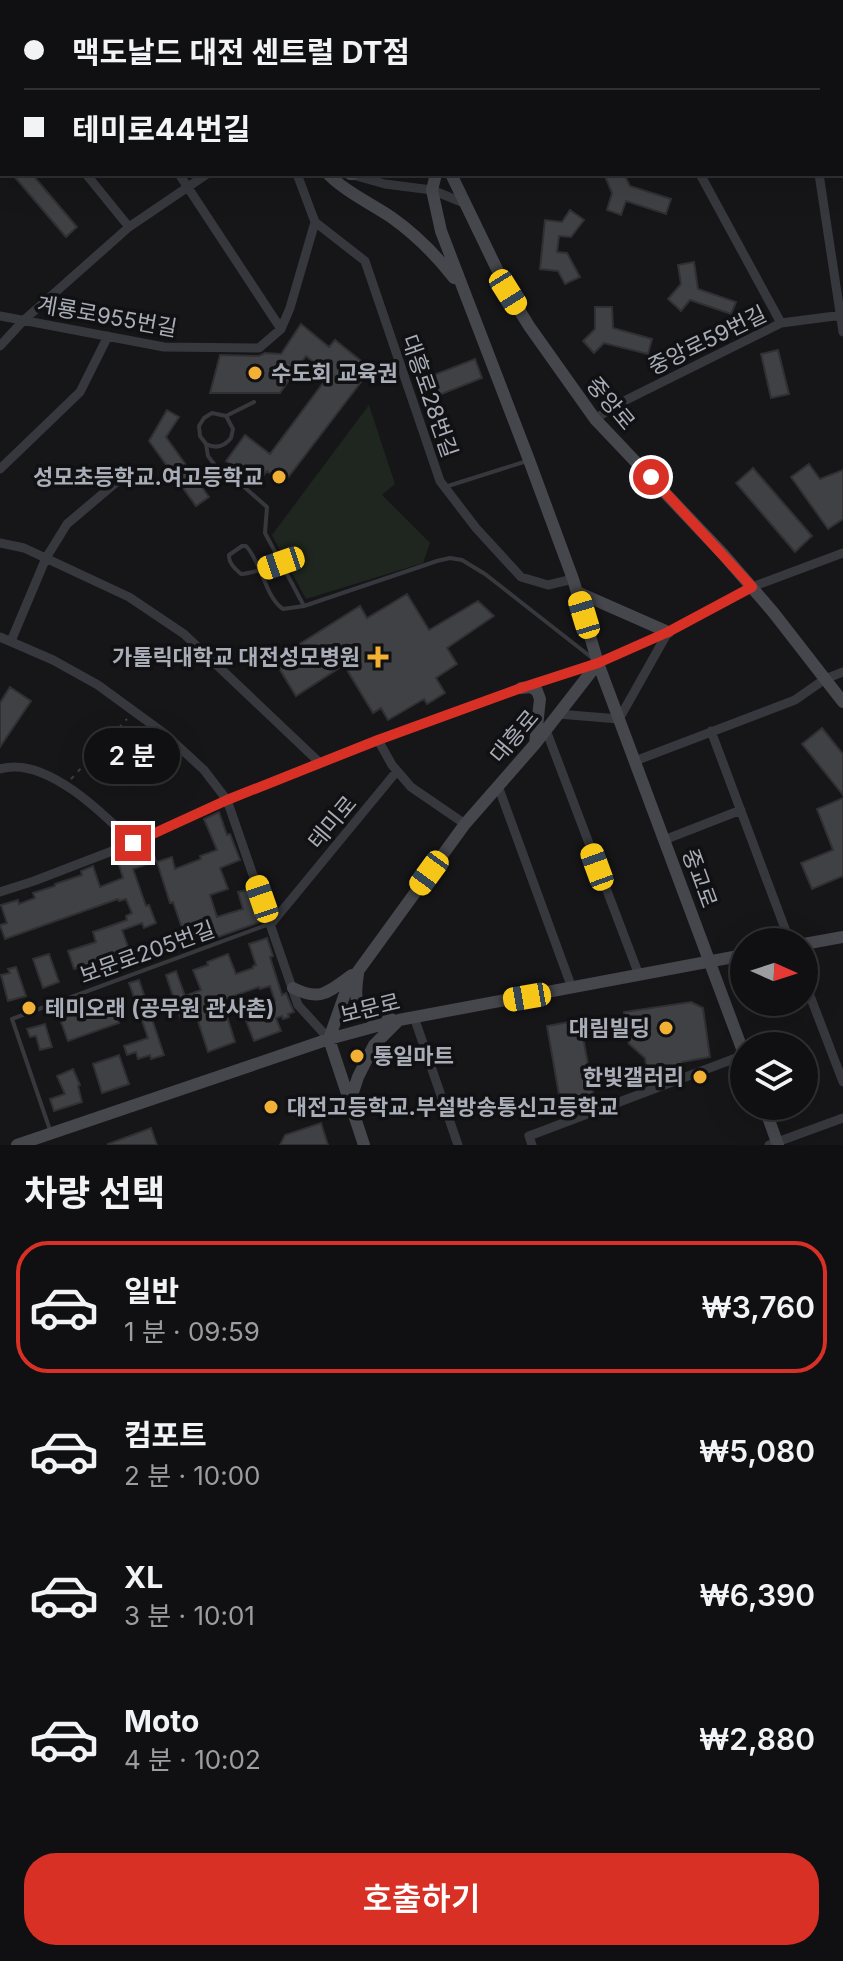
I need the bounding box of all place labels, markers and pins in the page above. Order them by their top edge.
place label: 수도회 교육권 [271,360,398,386]
marker: 수도회 교육권 [246,364,264,382]
place label: 성모초등학교.여고등학교 [33,464,263,490]
marker: 성모초등학교.여고등학교 [270,468,288,486]
place label: 가톨릭대학교 대전성모병원 [112,644,360,670]
marker: 가톨릭대학교 대전성모병원 [367,646,389,668]
place label: 테미오래 (공무원 관사촌) [45,995,274,1021]
marker: 테미오래 (공무원 관사촌) [20,999,38,1017]
place label: 대림빌딩 [569,1015,650,1041]
marker: 대림빌딩 [657,1019,675,1037]
place label: 통일마트 [373,1043,454,1069]
marker: 통일마트 [348,1047,366,1065]
place label: 한빛갤러리 [583,1064,684,1090]
marker: 한빛갤러리 [691,1068,709,1086]
place label: 대전고등학교.부설방송통신고등학교 [287,1094,618,1120]
marker: 대전고등학교.부설방송통신고등학교 [262,1098,280,1116]

